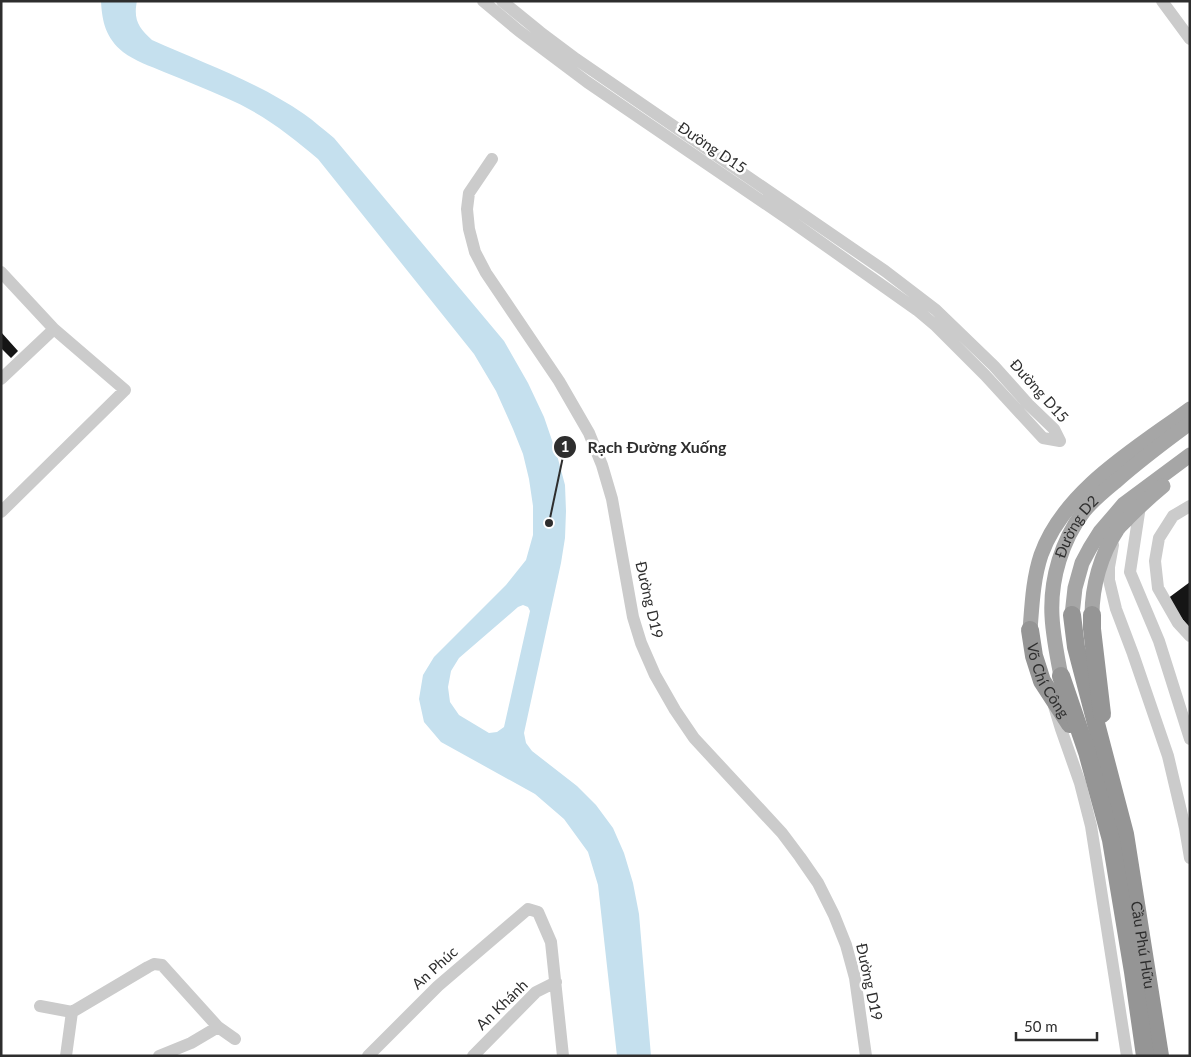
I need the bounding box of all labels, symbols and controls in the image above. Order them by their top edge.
street label: Đường D15 [675,118,750,177]
street label: Đường D15 [1007,355,1073,426]
callout: Rạch Đường Xuống [553,431,736,462]
text: 1 [561,437,569,455]
text: Rạch Đường Xuống [588,437,727,456]
street label: Đường D2 [1050,491,1102,560]
street label: Đường D19 [632,559,668,640]
street label: Võ Chí Công [1024,641,1074,721]
street label: Cầu Phú Hữu [1128,900,1159,990]
street label: Đường D19 [853,941,887,1022]
street label: An Phúc [408,942,461,992]
street label: An Khánh [472,975,531,1033]
scale bar [1016,1010,1097,1042]
text: 50 m [1024,1017,1058,1035]

